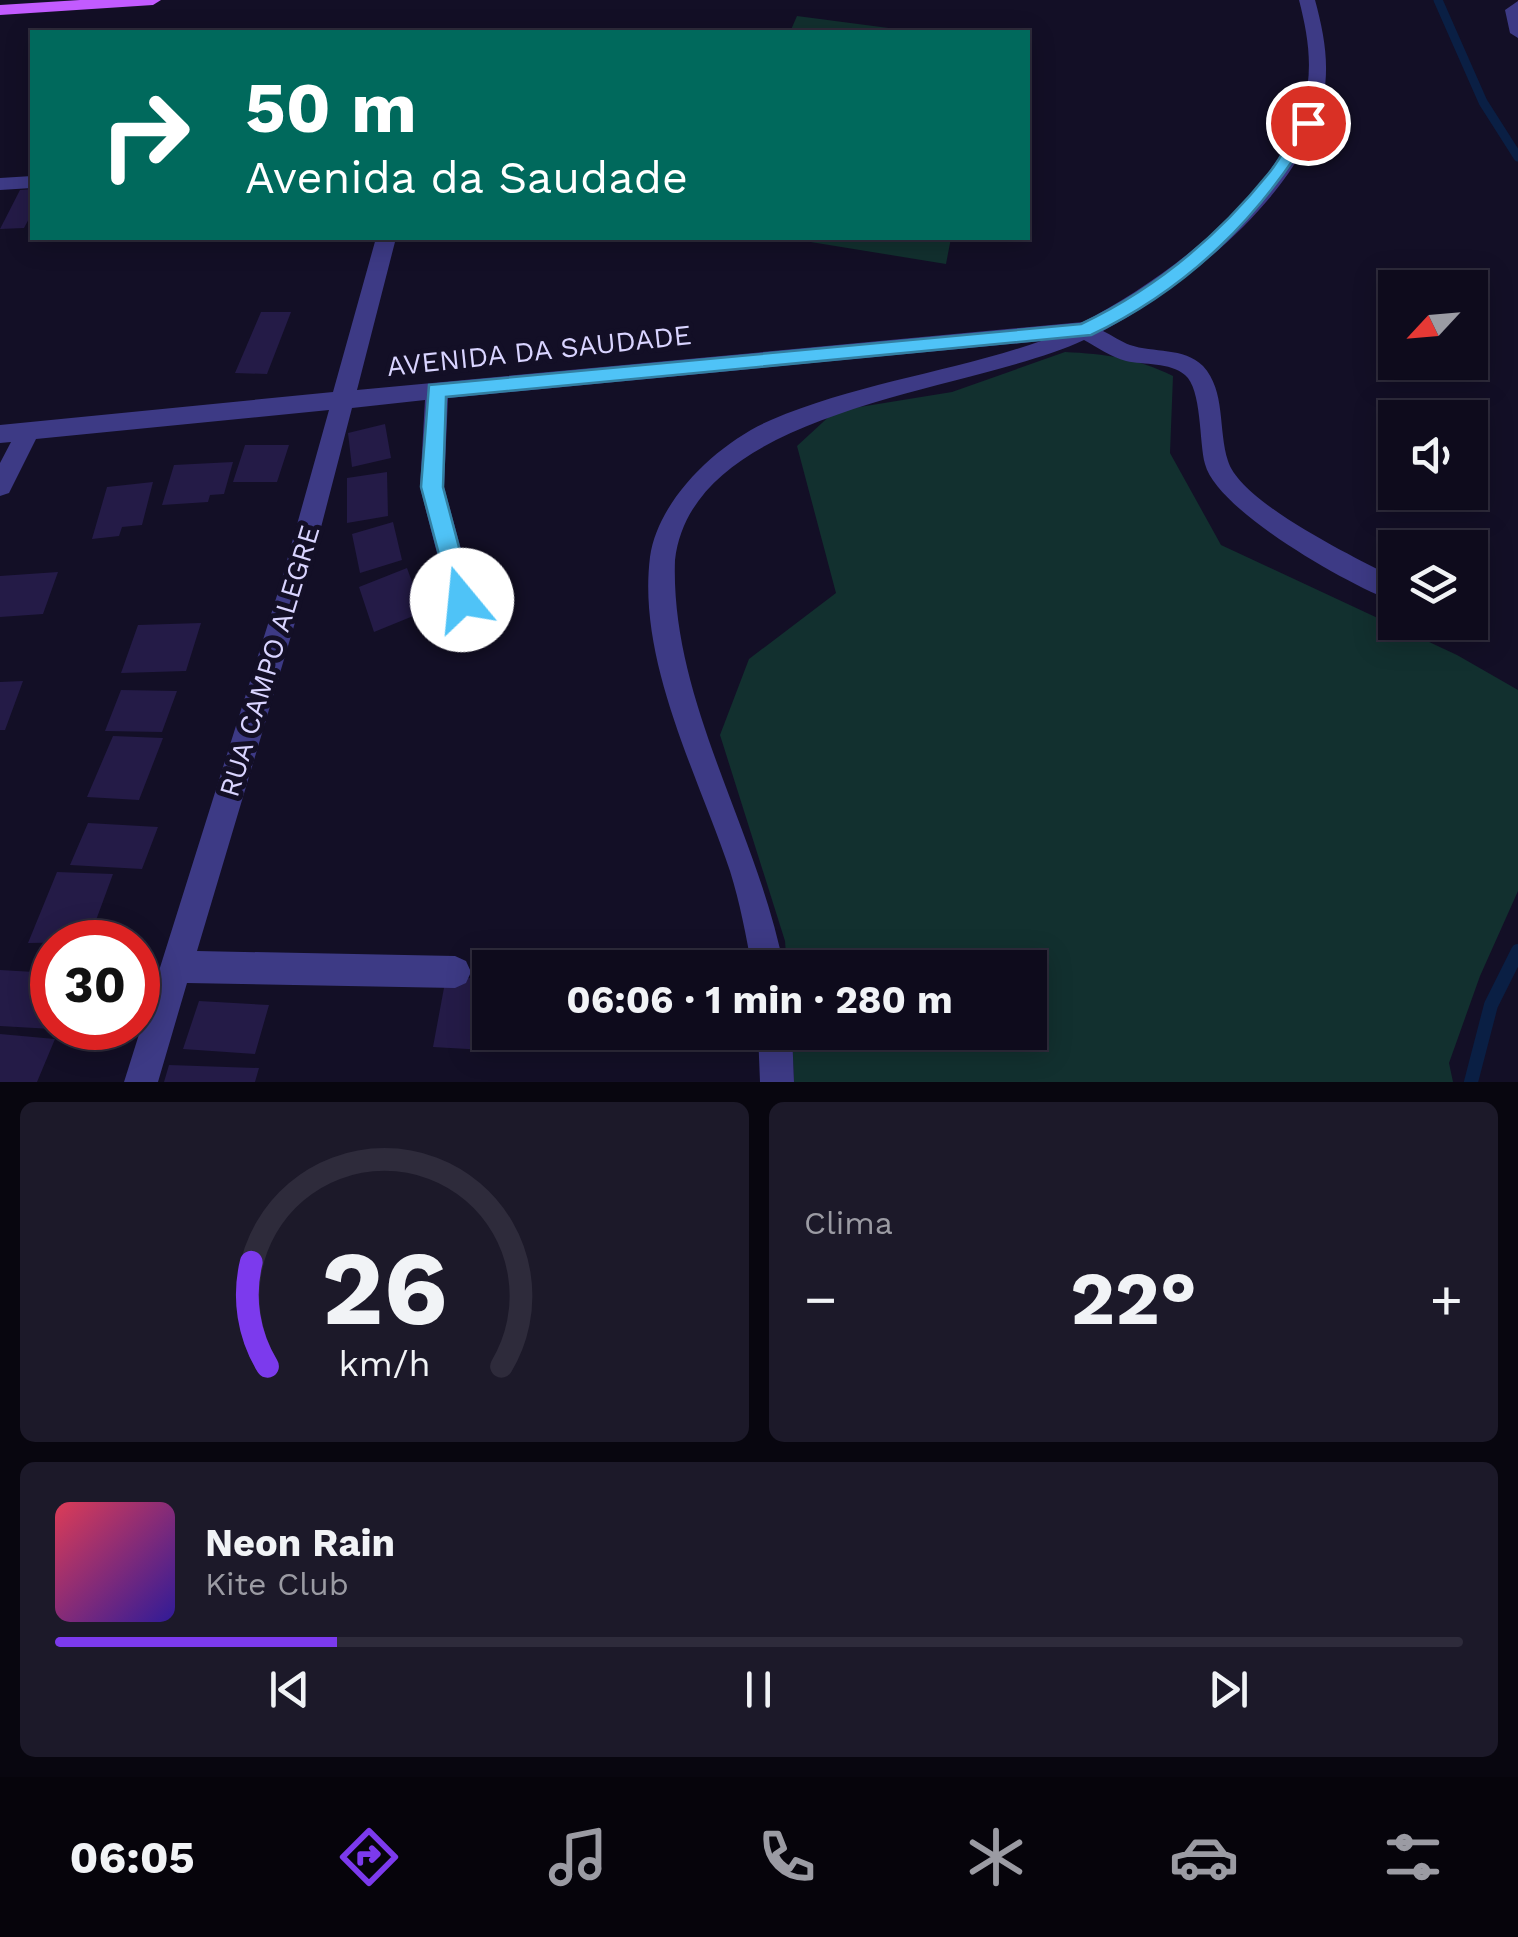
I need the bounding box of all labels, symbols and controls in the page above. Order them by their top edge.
text: 50 m [245,67,417,149]
icon: right [80,70,210,200]
pin [1266,81,1351,166]
icon: arrive [1281,96,1336,151]
text: Avenida da Saudade [245,151,688,204]
north arrow [1378,270,1488,380]
map controls [1378,270,1488,640]
street label: AVENIDA DA SAUDADE [385,318,693,383]
button: sound [1378,400,1488,510]
street label: RUA CAMPO ALEGRE [212,521,327,801]
button: layers [1378,530,1488,640]
position arrow [410,548,514,652]
speed limit sign: 30 [30,920,160,1050]
text: 06:06 · 1 min · 280 m [566,978,953,1022]
text: Clima [804,1204,893,1242]
text: 26 [321,1227,448,1349]
text: 22° [1070,1254,1197,1342]
text: − [804,1267,837,1331]
text: + [1430,1267,1463,1331]
text: km/h [338,1343,431,1385]
text: Neon Rain [205,1521,395,1565]
text: Kite Club [205,1565,349,1603]
icon: previous [262,1662,317,1717]
icon: pause [731,1662,786,1717]
icon: next [1201,1662,1256,1717]
icon: directions [334,1822,404,1892]
icon: music [543,1822,613,1892]
icon: phone [752,1822,822,1892]
icon: climate [961,1822,1031,1892]
icon: car [1169,1822,1239,1892]
icon: filters [1378,1822,1448,1892]
text: 06:05 [69,1831,195,1884]

